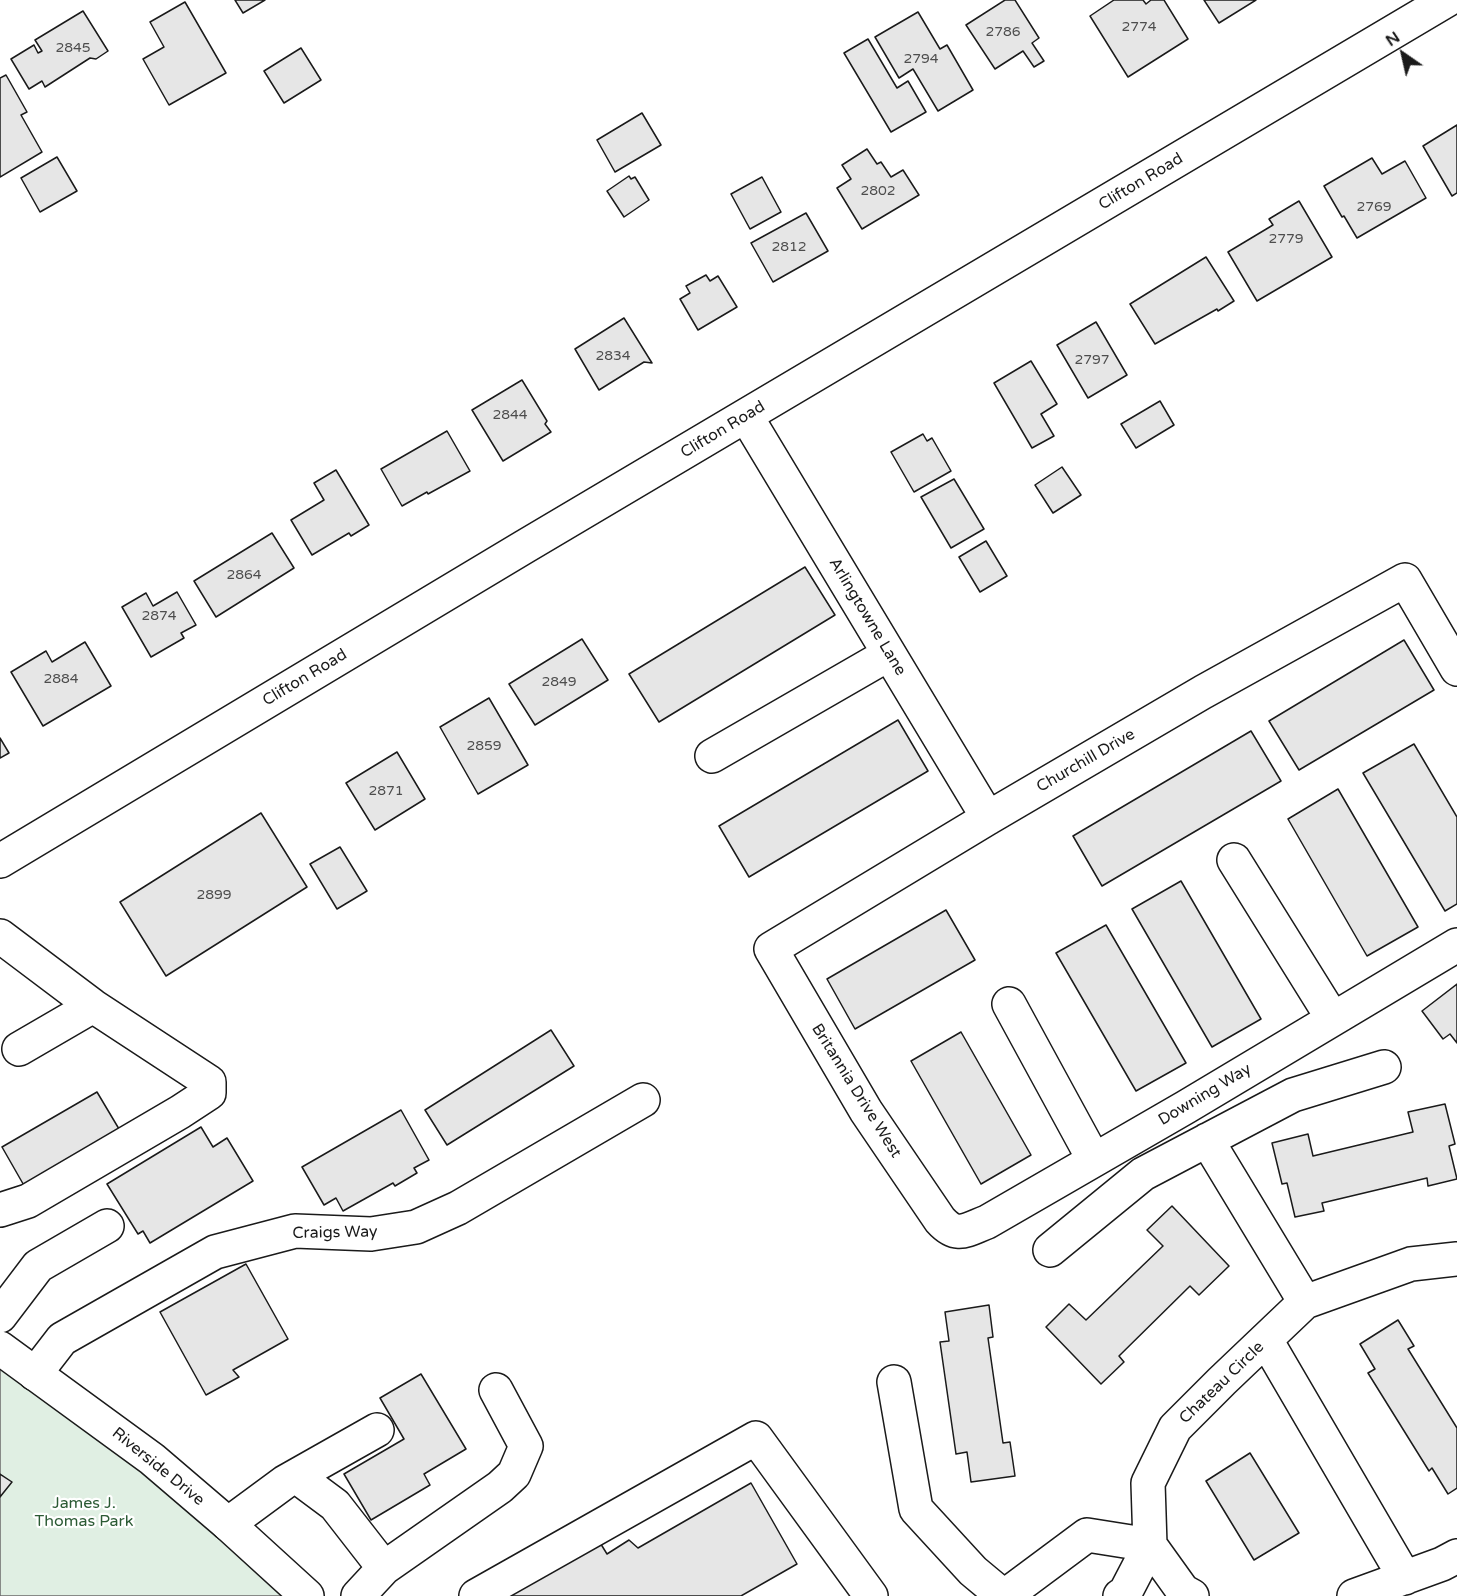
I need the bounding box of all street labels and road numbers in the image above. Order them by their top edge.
street label: Clifton Road [1095,149,1187,215]
street label: Clifton Road [677,397,769,463]
street label: Arlingtowne Lane [824,555,910,679]
street label: Clifton Road [259,645,351,711]
street label: Churchill Drive [1033,725,1139,797]
street label: Britannia Drive West [807,1020,905,1162]
street label: Downing Way [1155,1060,1255,1130]
street label: Craigs Way [292,1223,378,1243]
street label: Chateau Circle [1176,1338,1268,1428]
street label: Riverside Drive [108,1424,208,1510]

